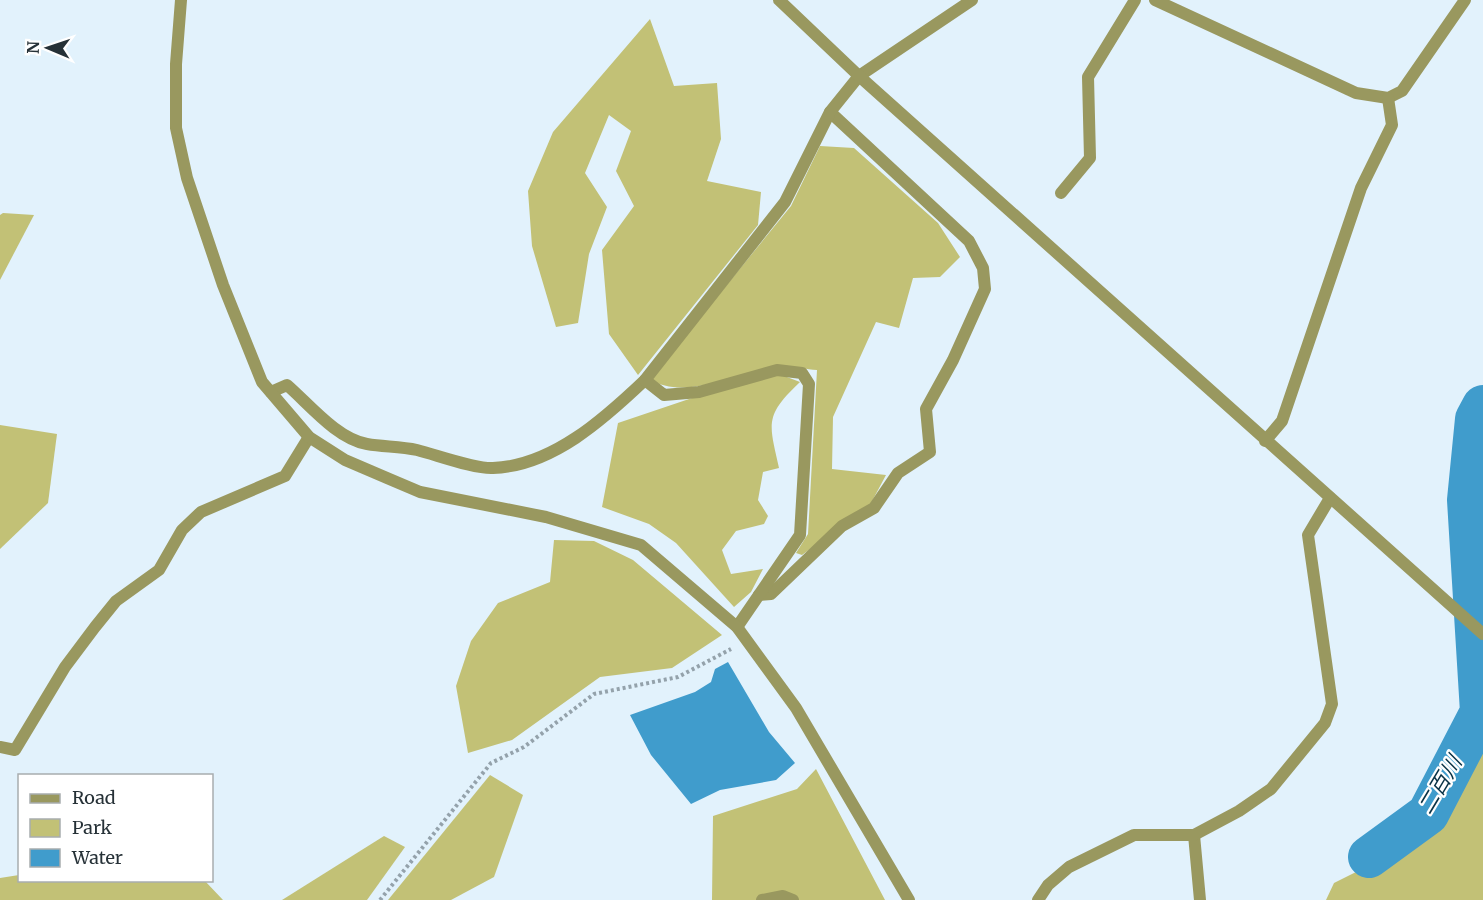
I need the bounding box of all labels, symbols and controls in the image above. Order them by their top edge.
north arrow [18,18,78,78]
text: N [23,40,43,54]
water label: 二百川 [1412,749,1468,819]
legend [18,774,213,882]
text: Road [72,786,116,809]
text: Park [72,816,113,839]
text: Water [71,846,123,869]

